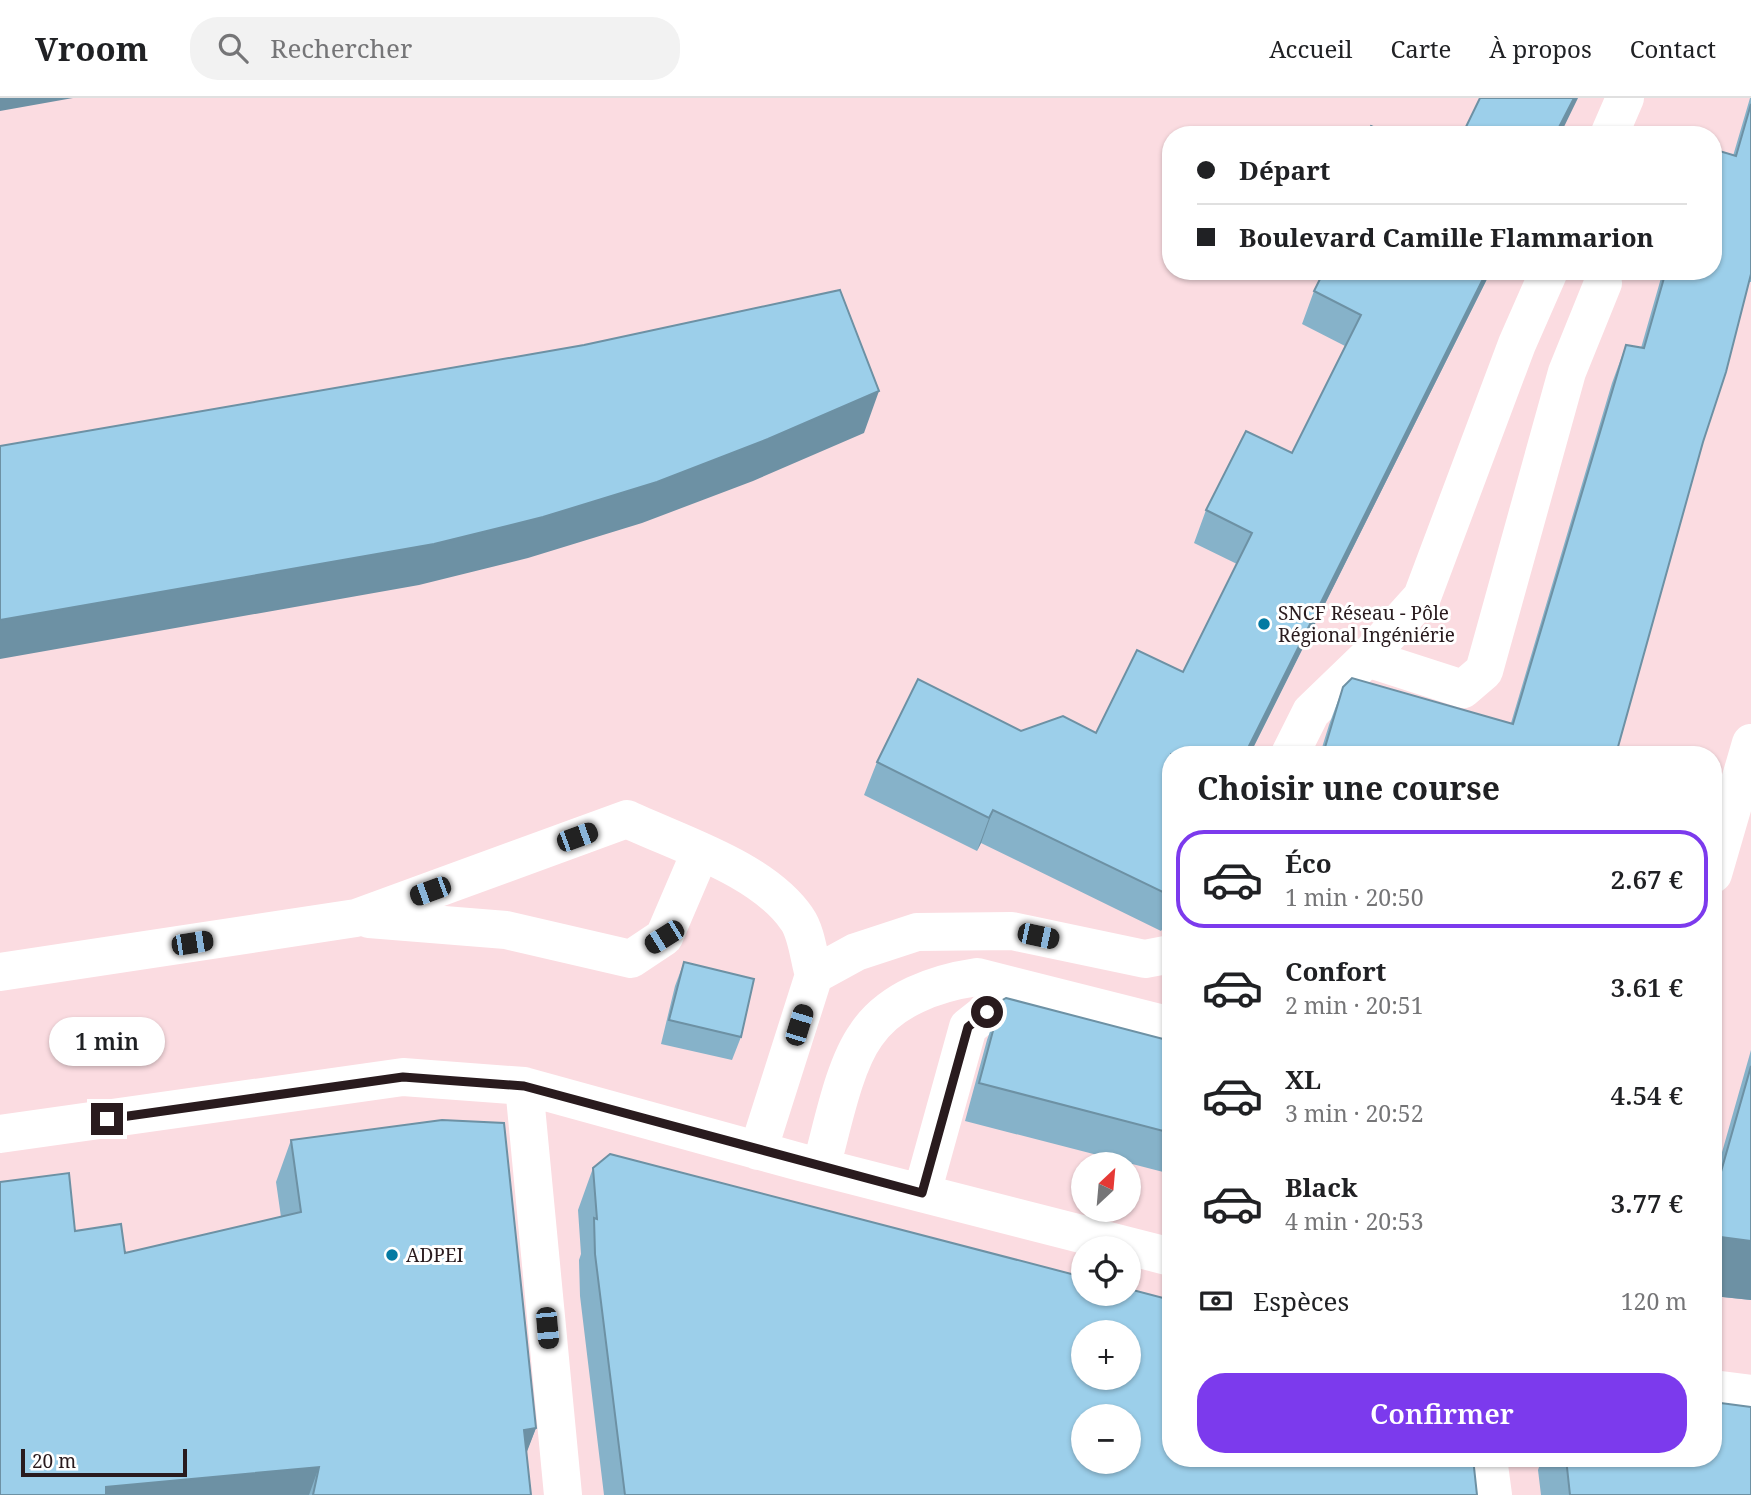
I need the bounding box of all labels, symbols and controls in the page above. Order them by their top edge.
search box [190,17,680,80]
text: Vroom [35,26,148,71]
icon: search [214,29,252,67]
text: Rechercher [270,30,412,66]
text: Accueil [1269,32,1352,65]
text: Carte [1390,32,1451,65]
text: À propos [1489,32,1592,65]
text: Contact [1630,32,1716,65]
text: Départ [1239,152,1330,188]
text: Boulevard Camille Flammarion [1239,219,1654,255]
place label: SNCF Réseau - Pôle Régional Ingéniérie [1278,600,1455,648]
marker: SNCF Réseau - Pôle Régional Ingéniérie [1256,616,1272,632]
text: Choisir une course [1197,766,1500,809]
car [554,820,601,854]
text: Éco [1285,845,1332,881]
icon: car [1201,848,1264,911]
text: 2.67 € [1611,861,1683,897]
car [407,874,454,908]
text: 1 min · 20:50 [1285,881,1423,913]
car [641,917,688,957]
car [1016,921,1061,951]
car [170,929,215,957]
text: Confort [1285,953,1386,989]
icon: car [1201,956,1264,1019]
text: 3.61 € [1611,969,1683,1005]
text: 2 min · 20:51 [1285,989,1423,1021]
route start [971,996,1003,1028]
car [783,1002,816,1048]
callout: 1 min [49,1018,165,1066]
text: 1 min [75,1025,139,1057]
text: XL [1285,1061,1321,1097]
icon: car [1201,1064,1264,1127]
text: 4.54 € [1611,1077,1683,1113]
text: 3 min · 20:52 [1285,1097,1423,1129]
route end [91,1103,123,1135]
north arrow [1071,1152,1141,1222]
map controls [1071,1152,1141,1474]
text: Black [1285,1169,1358,1205]
icon: car [1201,1172,1264,1235]
text: 3.77 € [1611,1185,1683,1221]
text: 4 min · 20:53 [1285,1205,1423,1237]
button: locate [1071,1236,1141,1306]
place label: ADPEI [406,1242,464,1268]
marker: ADPEI [384,1247,400,1263]
icon: cash [1197,1282,1235,1320]
text: Espèces [1253,1283,1349,1319]
text: 120 m [1621,1285,1687,1317]
car [535,1306,560,1350]
button: + [1071,1320,1141,1390]
button: Confirmer [1197,1373,1687,1453]
button: − [1071,1404,1141,1474]
scale bar [21,1446,187,1478]
text: 20 m [32,1448,76,1474]

